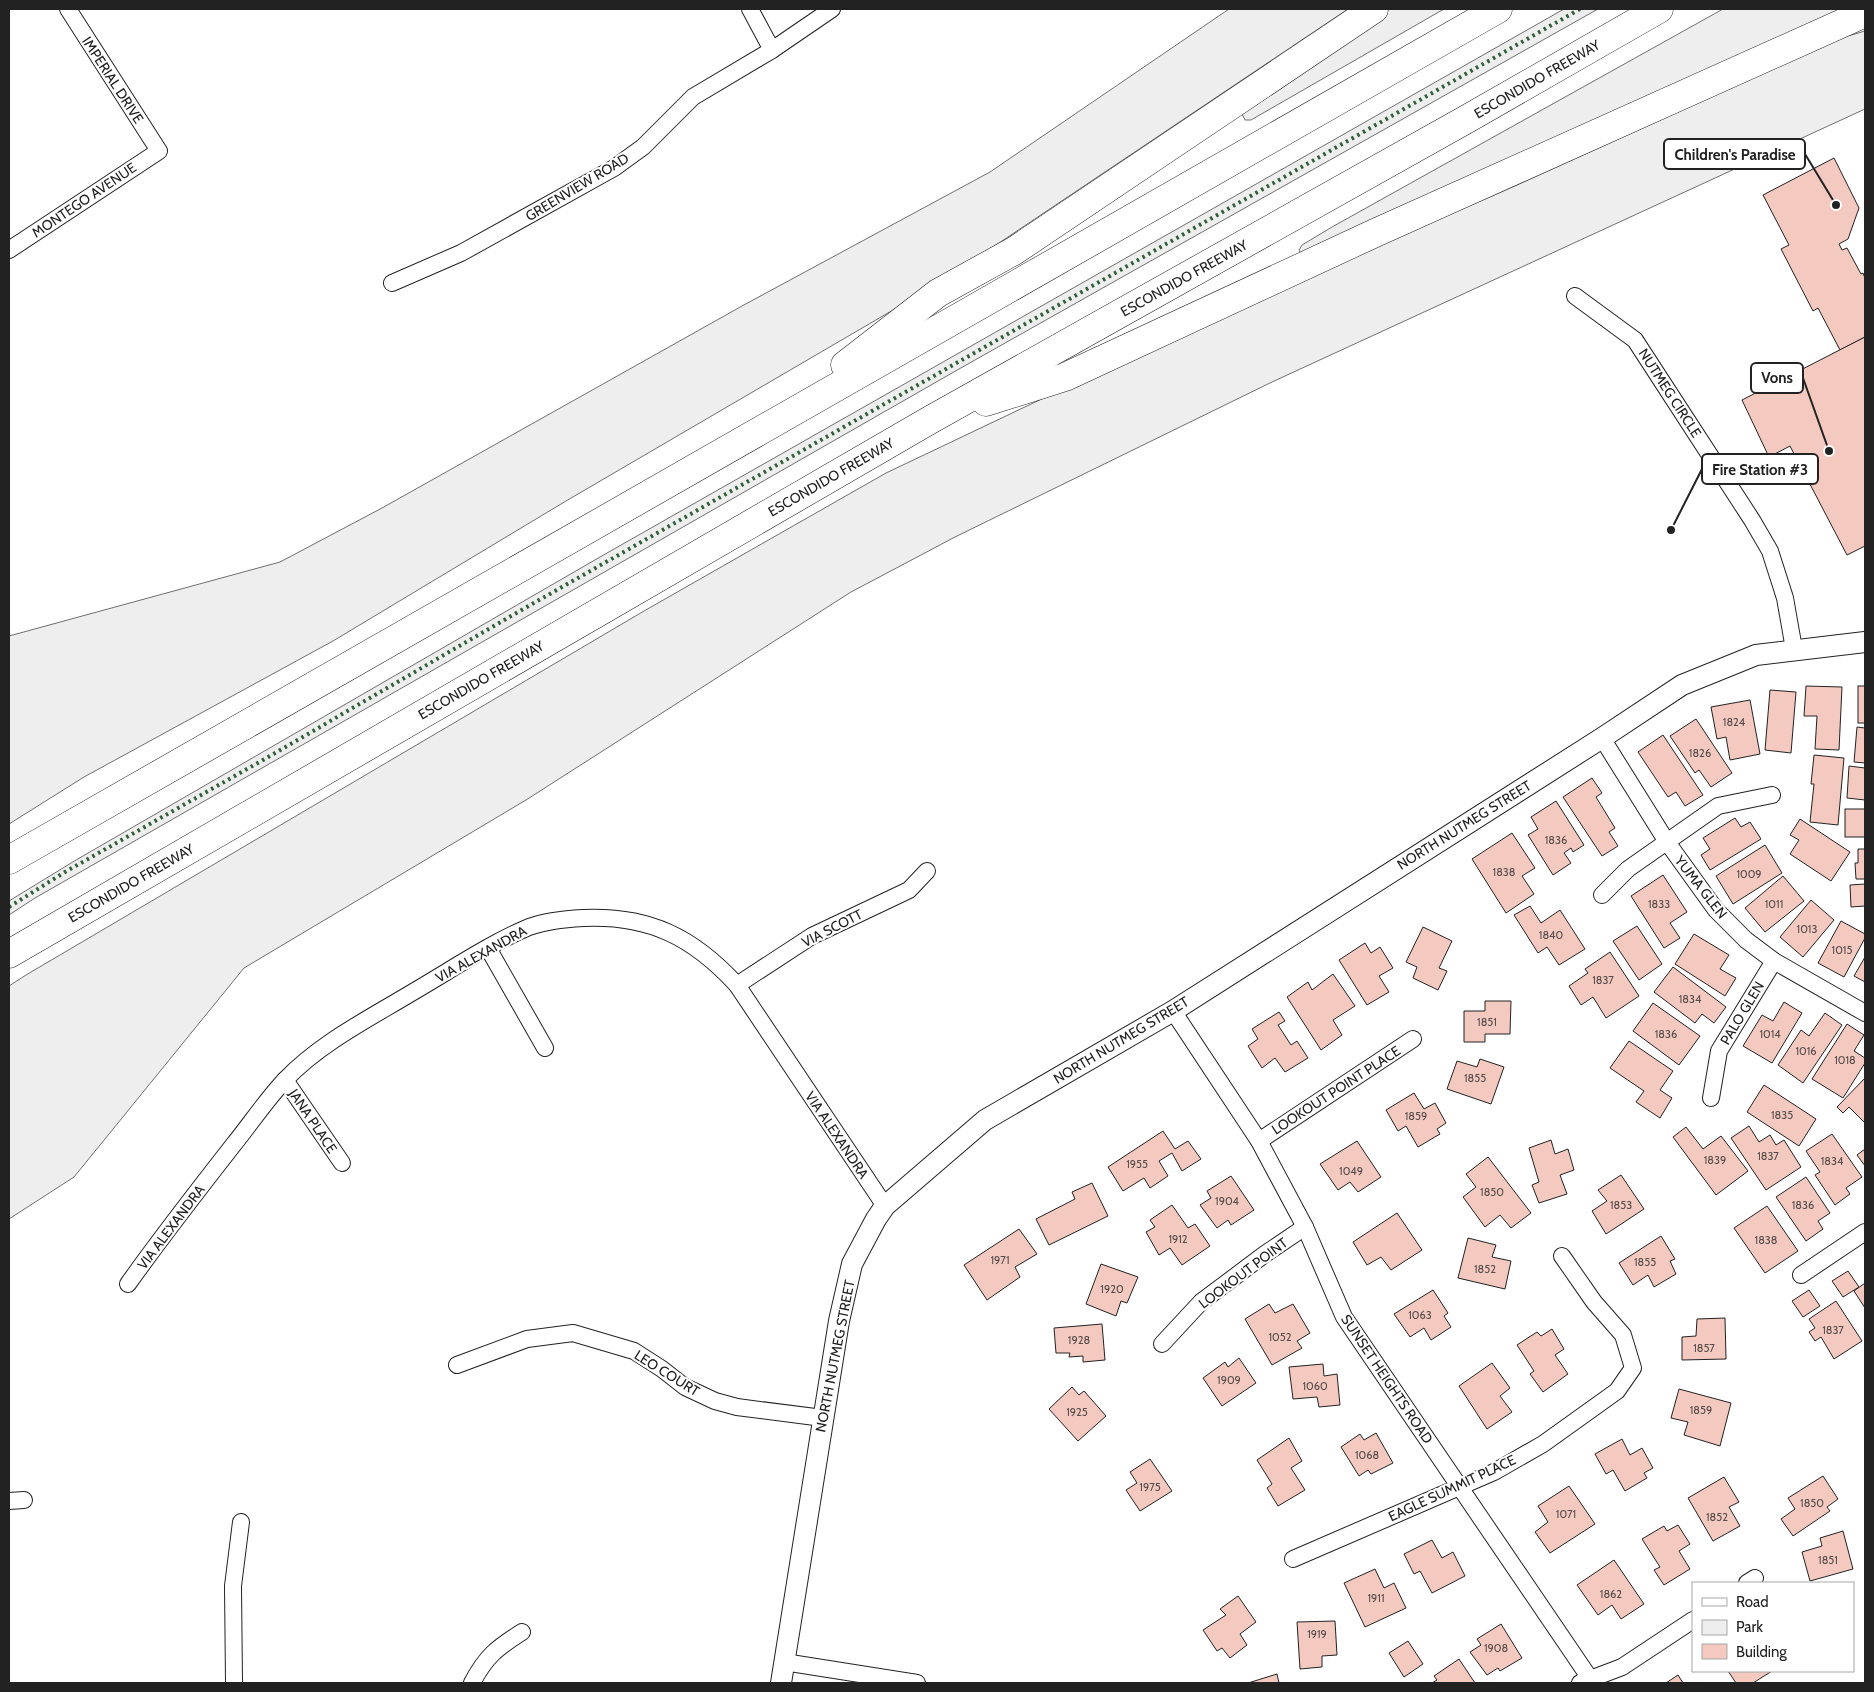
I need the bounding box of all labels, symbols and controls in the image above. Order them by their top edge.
street label: IMPERIAL DRIVE [78,33,148,127]
street label: ESCONDIDO FREEWAY [1471,35,1604,122]
callout: Children's Paradise [1664,139,1805,169]
text: Children's Paradise [1674,146,1796,164]
street label: GREENVIEW ROAD [522,149,632,225]
street label: MONTEGO AVENUE [28,158,140,242]
street label: ESCONDIDO FREEWAY [1117,235,1252,320]
street label: NUTMEG CIRCLE [1635,345,1706,441]
callout: Vons [1751,363,1803,393]
text: Vons [1761,369,1793,387]
street label: ESCONDIDO FREEWAY [765,433,898,520]
callout: Fire Station #3 [1702,454,1818,484]
text: Fire Station #3 [1712,461,1808,479]
street label: ESCONDIDO FREEWAY [415,636,548,723]
house number: 1824 [1723,715,1746,729]
house number: 1826 [1689,746,1711,760]
street label: NORTH NUTMEG STREET [1394,776,1535,874]
house number: 1836 [1545,833,1567,847]
street label: ESCONDIDO FREEWAY [65,839,198,926]
street label: YUMA GLEN [1670,851,1731,922]
house number: 1838 [1493,865,1515,879]
house number: 1009 [1736,867,1762,881]
house number: 1833 [1648,897,1670,911]
house number: 1011 [1765,897,1783,911]
street label: VIA SCOTT [799,905,866,951]
street label: VIA ALEXANDRA [432,921,530,986]
house number: 1013 [1797,922,1817,936]
house number: 1840 [1539,928,1563,942]
house number: 1015 [1832,943,1852,957]
house number: 1837 [1592,973,1614,987]
street label: PALO GLEN [1716,978,1768,1048]
street label: NORTH NUTMEG STREET [1050,992,1193,1088]
house number: 1834 [1679,992,1702,1006]
house number: 1851 [1477,1015,1497,1029]
house number: 1836 [1655,1027,1677,1041]
house number: 1014 [1759,1027,1781,1041]
street label: LOOKOUT POINT PLACE [1268,1041,1404,1138]
house number: 1016 [1795,1044,1817,1058]
house number: 1018 [1834,1053,1856,1067]
house number: 1855 [1464,1071,1486,1085]
street label: JANA PLACE [284,1085,341,1157]
street label: VIA ALEXANDRA [801,1088,873,1182]
house number: 1835 [1771,1108,1793,1122]
house number: 1859 [1405,1109,1427,1123]
house number: 1837 [1757,1149,1779,1163]
house number: 1839 [1704,1153,1726,1167]
house number: 1834 [1821,1154,1844,1168]
house number: 1955 [1126,1157,1148,1171]
house number: 1049 [1339,1164,1363,1178]
street label: VIA ALEXANDRA [133,1181,209,1273]
house number: 1850 [1480,1185,1504,1199]
house number: 1904 [1215,1194,1240,1208]
house number: 1853 [1610,1198,1632,1212]
house number: 1836 [1792,1198,1814,1212]
house number: 1912 [1168,1232,1188,1246]
street label: LOOKOUT POINT [1195,1233,1292,1312]
house number: 1838 [1755,1233,1777,1247]
house number: 1971 [991,1253,1009,1267]
house number: 1855 [1634,1255,1656,1269]
house number: 1852 [1474,1262,1496,1276]
street label: NORTH NUTMEG STREET [811,1278,859,1434]
house number: 1920 [1100,1282,1124,1296]
house number: 1063 [1408,1308,1432,1322]
street label: SUNSET HEIGHTS ROAD [1337,1311,1437,1447]
house number: 1837 [1822,1323,1844,1337]
house number: 1052 [1269,1330,1292,1344]
house number: 1928 [1068,1333,1090,1347]
house number: 1857 [1693,1341,1715,1355]
street label: LEO COURT [631,1346,703,1400]
house number: 1909 [1217,1373,1241,1387]
house number: 1060 [1302,1379,1328,1393]
house number: 1859 [1690,1403,1712,1417]
house number: 1925 [1066,1405,1088,1419]
house number: 1068 [1355,1448,1379,1462]
street label: EAGLE SUMMIT PLACE [1385,1450,1519,1525]
house number: 1975 [1139,1480,1161,1494]
house number: 1850 [1800,1496,1824,1510]
house number: 1071 [1556,1507,1576,1521]
house number: 1852 [1706,1510,1728,1524]
house number: 1851 [1818,1553,1838,1567]
legend [1692,1582,1854,1672]
house number: 1862 [1600,1587,1622,1601]
house number: 1911 [1367,1591,1385,1605]
text: Road [1736,1593,1769,1611]
text: Park [1736,1618,1763,1636]
house number: 1919 [1307,1627,1327,1641]
house number: 1908 [1484,1641,1508,1655]
text: Building [1736,1643,1787,1661]

